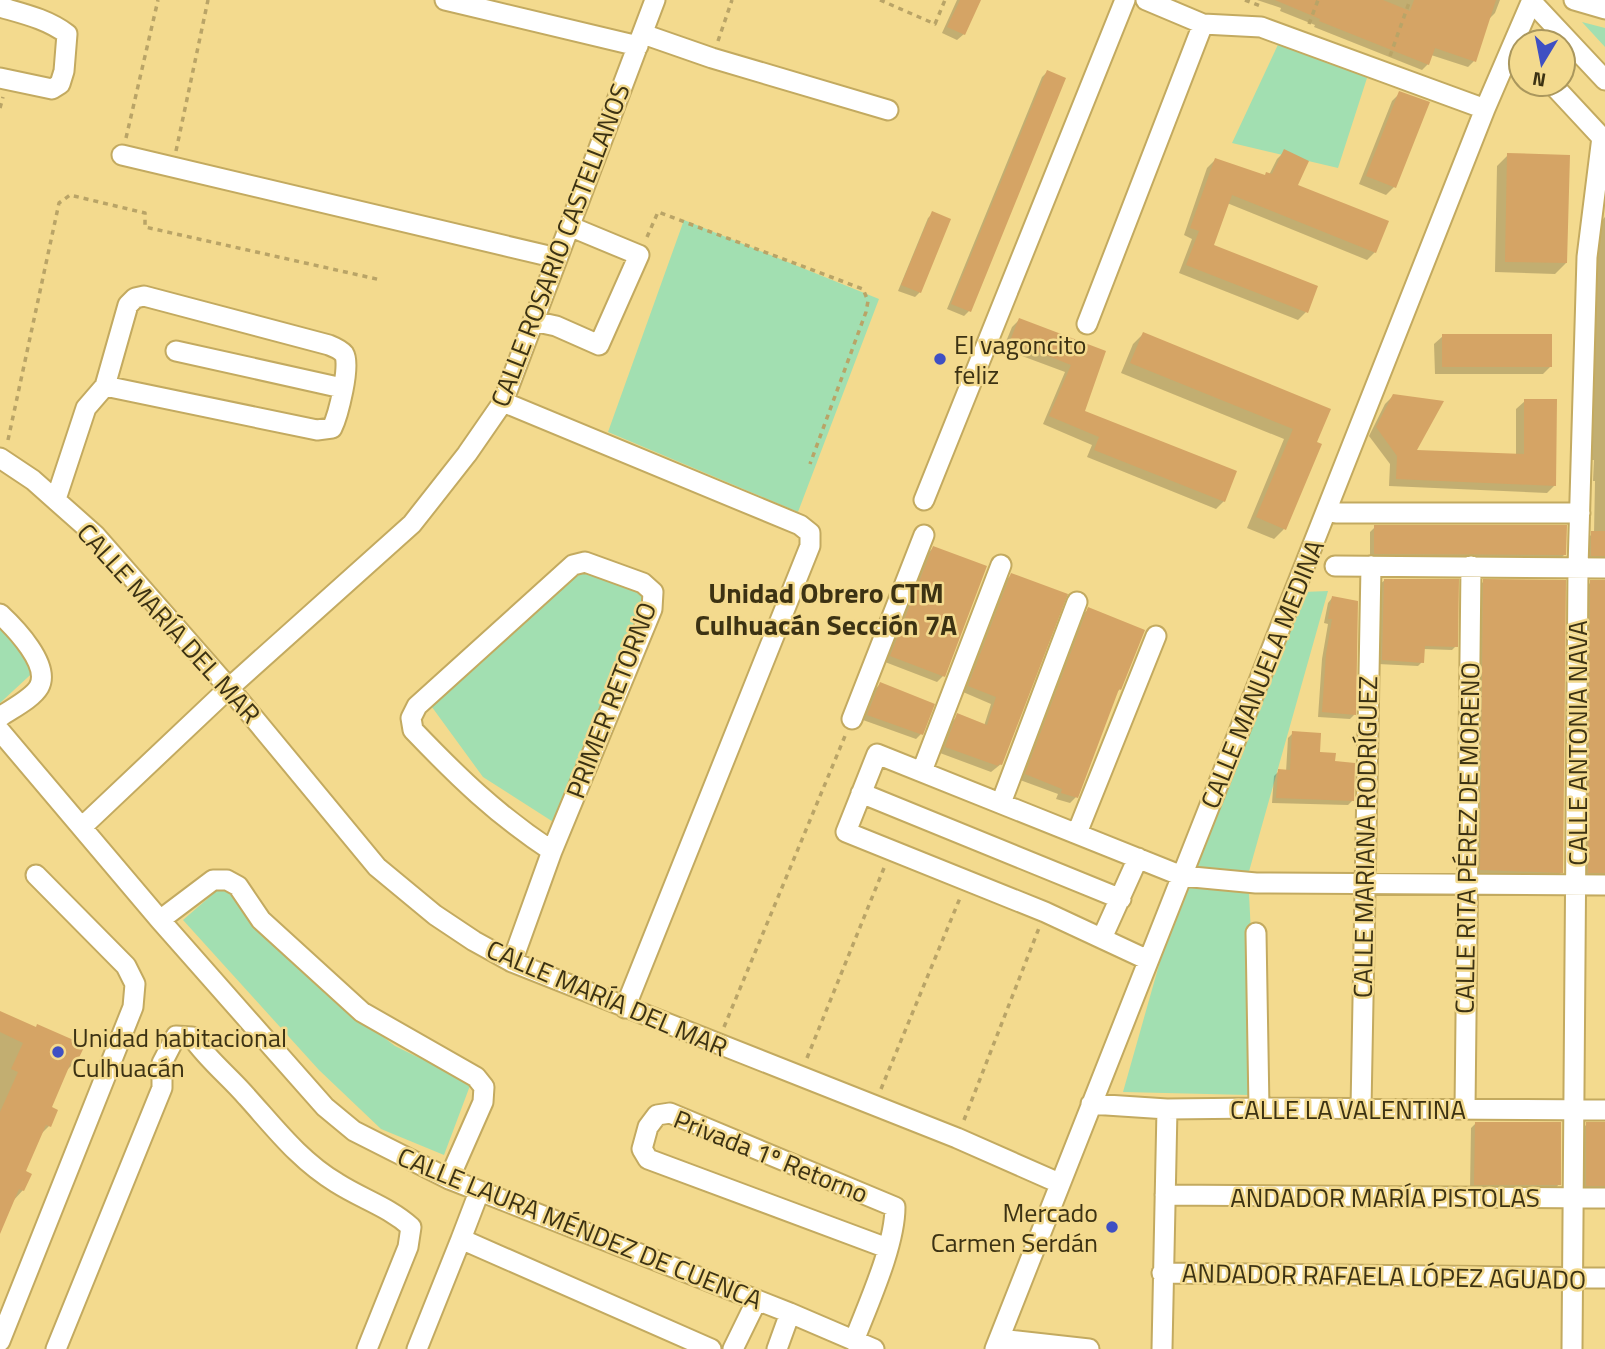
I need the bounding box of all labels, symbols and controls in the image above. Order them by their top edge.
north arrow [1507,28,1577,98]
text: N [1530,65,1548,96]
street label: CALLE ROSARIO CASTELLANOS [480,78,640,412]
place label: El vagoncito feliz [954,325,1086,394]
marker: El vagoncito feliz [932,351,948,367]
street label: CALLE MARÍA DEL MAR [68,514,270,732]
street label: CALLE MANUELA MEDINA [1190,534,1334,814]
district label: Unidad Obrero CTM Culhuacán Sección 7A [695,571,957,646]
street label: PRIMER RETORNO [556,596,666,804]
street label: CALLE ANTONIA NAVA [1558,620,1597,866]
street label: CALLE RITA PÉREZ DE MORENO [1444,662,1490,1014]
street label: CALLE MARIANA RODRÍGUEZ [1343,676,1387,998]
street label: CALLE MARÍA DEL MAR [480,930,734,1066]
place label: Unidad habitacional Culhuacán [72,1018,287,1087]
marker: Unidad habitacional Culhuacán [50,1044,66,1060]
street label: CALLE LA VALENTINA [1230,1090,1466,1129]
street label: Privada 1º Retorno [668,1099,874,1213]
street label: CALLE LAURA MÉNDEZ DE CUENCA [392,1137,768,1319]
street label: ANDADOR MARÍA PISTOLAS [1230,1178,1540,1217]
place label: Mercado Carmen Serdán [931,1193,1098,1262]
marker: Mercado Carmen Serdán [1104,1219,1120,1235]
street label: ANDADOR RAFAELA LÓPEZ AGUADO [1182,1253,1586,1299]

